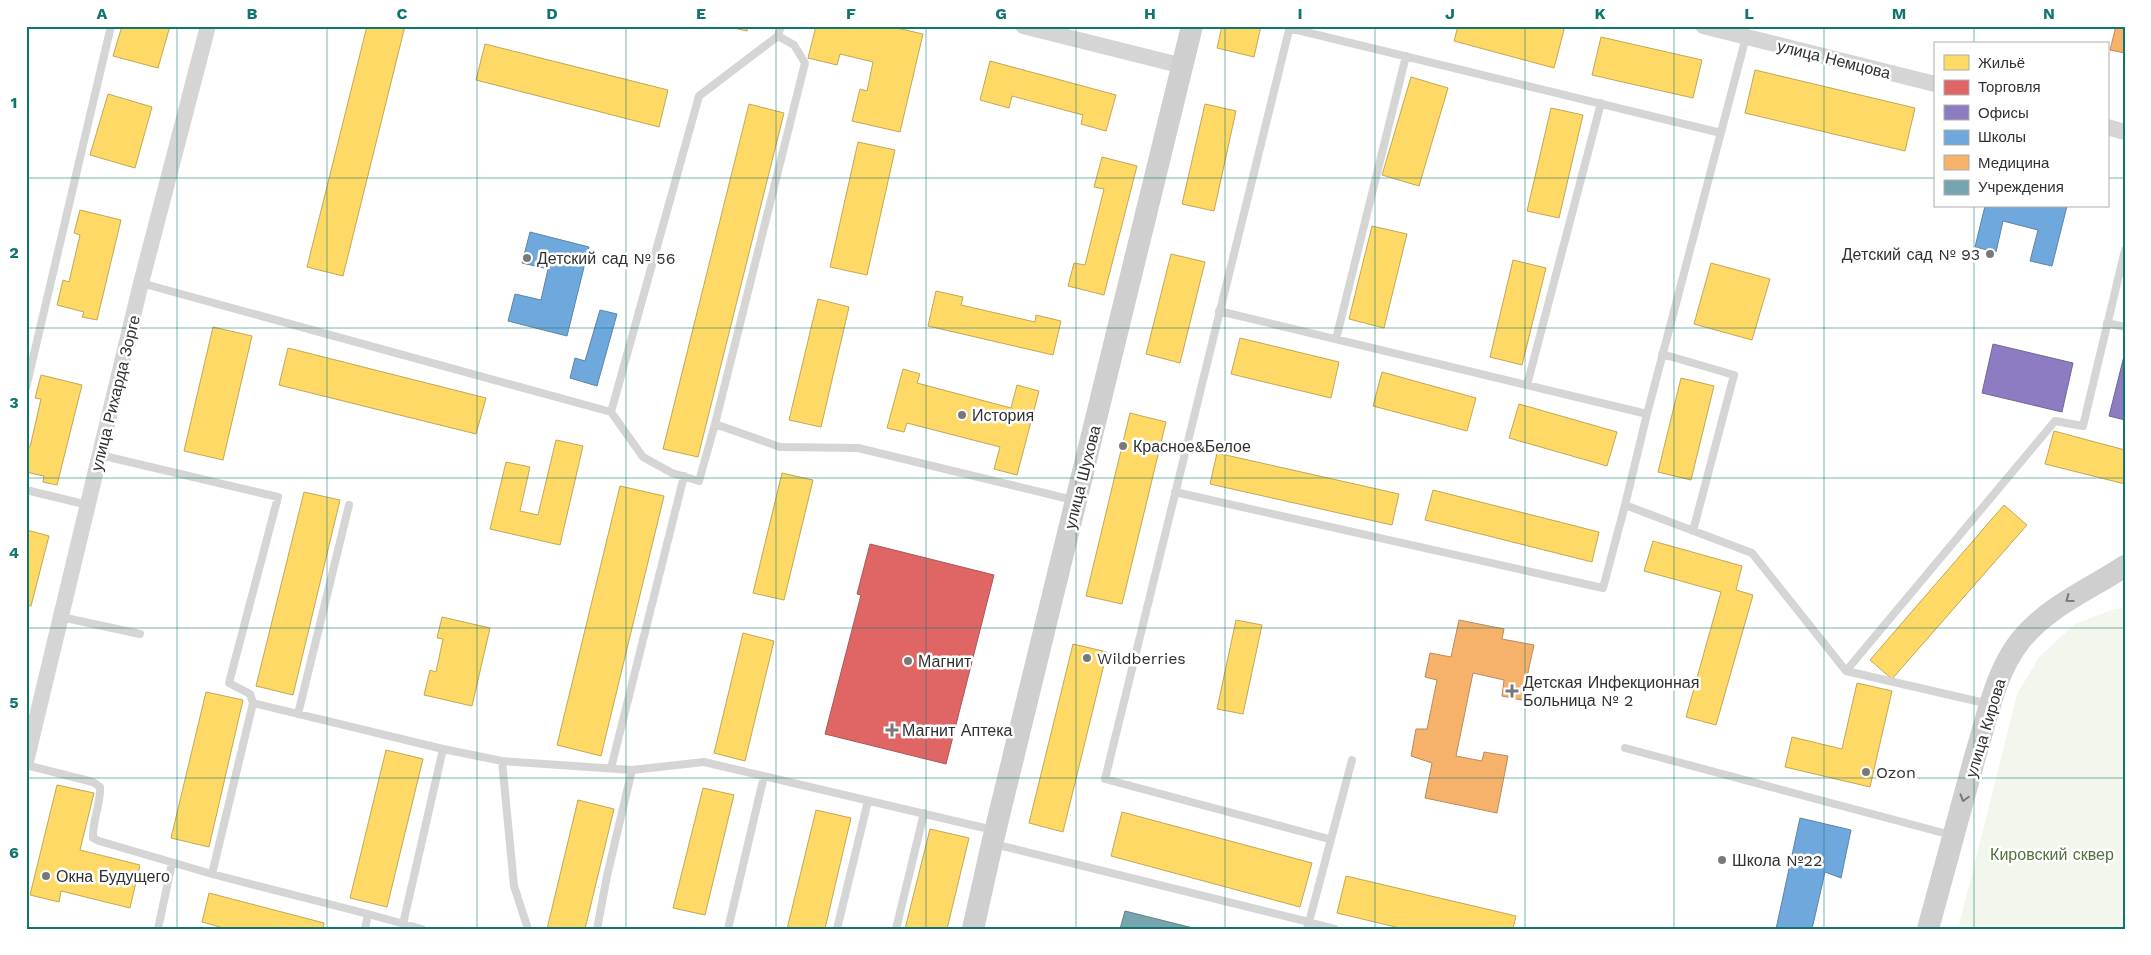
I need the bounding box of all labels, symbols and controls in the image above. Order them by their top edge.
text: A [97,4,108,23]
text: B [247,4,258,23]
text: C [397,4,408,23]
text: D [546,4,558,23]
text: E [696,4,706,23]
text: F [846,4,856,23]
text: G [995,4,1007,23]
text: H [1144,4,1156,23]
text: I [1297,4,1303,23]
text: J [1445,4,1455,23]
text: K [1594,4,1606,23]
text: L [1744,4,1754,23]
text: M [1892,4,1906,23]
text: N [2043,4,2055,23]
street label: улица Немцова [1775,36,1893,83]
legend [1934,42,2108,208]
text: Жильё [1978,54,2025,72]
text: Торговля [1978,78,2041,96]
text: 1 [11,93,17,112]
text: Офисы [1978,104,2029,122]
text: Школы [1978,128,2026,146]
text: Медицина [1978,154,2050,172]
text: Учреждения [1978,178,2064,196]
text: 2 [9,243,19,262]
place label: Детский сад № 93 [1842,245,1980,264]
marker: Детский сад № 93 [1984,248,1996,260]
place label: Детский сад № 56 [537,249,675,268]
marker: Детский сад № 56 [521,252,533,264]
street label: улица Рихарда Зорге [87,313,144,473]
text: 3 [9,393,19,412]
place label: История [972,406,1034,425]
marker: История [956,409,968,421]
street label: улица Шухова [1060,423,1105,531]
place label: Красное&Белое [1133,437,1251,456]
marker: Красное&Белое [1117,440,1129,452]
text: 4 [9,543,19,562]
one-way arrow [2065,593,2075,602]
place label: Wildberries [1097,649,1186,668]
place label: Магнит [918,652,972,671]
marker: Wildberries [1081,652,1093,664]
marker: Магнит [902,655,914,667]
place label: Детская Инфекционная Больница № 2 [1523,673,1699,710]
street label: улица Кирова [1961,676,2010,780]
marker: Детская Инфекционная Больница № 2 [1505,684,1519,698]
text: 5 [9,693,19,712]
place label: Магнит Аптека [902,721,1013,740]
marker: Магнит Аптека [886,724,898,736]
place label: Ozon [1876,763,1916,782]
marker: Ozon [1860,766,1872,778]
one-way arrow [1959,793,1969,801]
text: 6 [9,843,19,862]
park label: Кировский сквер [1990,845,2114,864]
place label: Школа №22 [1732,851,1822,870]
marker: Школа №22 [1716,854,1728,866]
place label: Окна Будущего [56,867,170,886]
marker: Окна Будущего [40,870,52,882]

